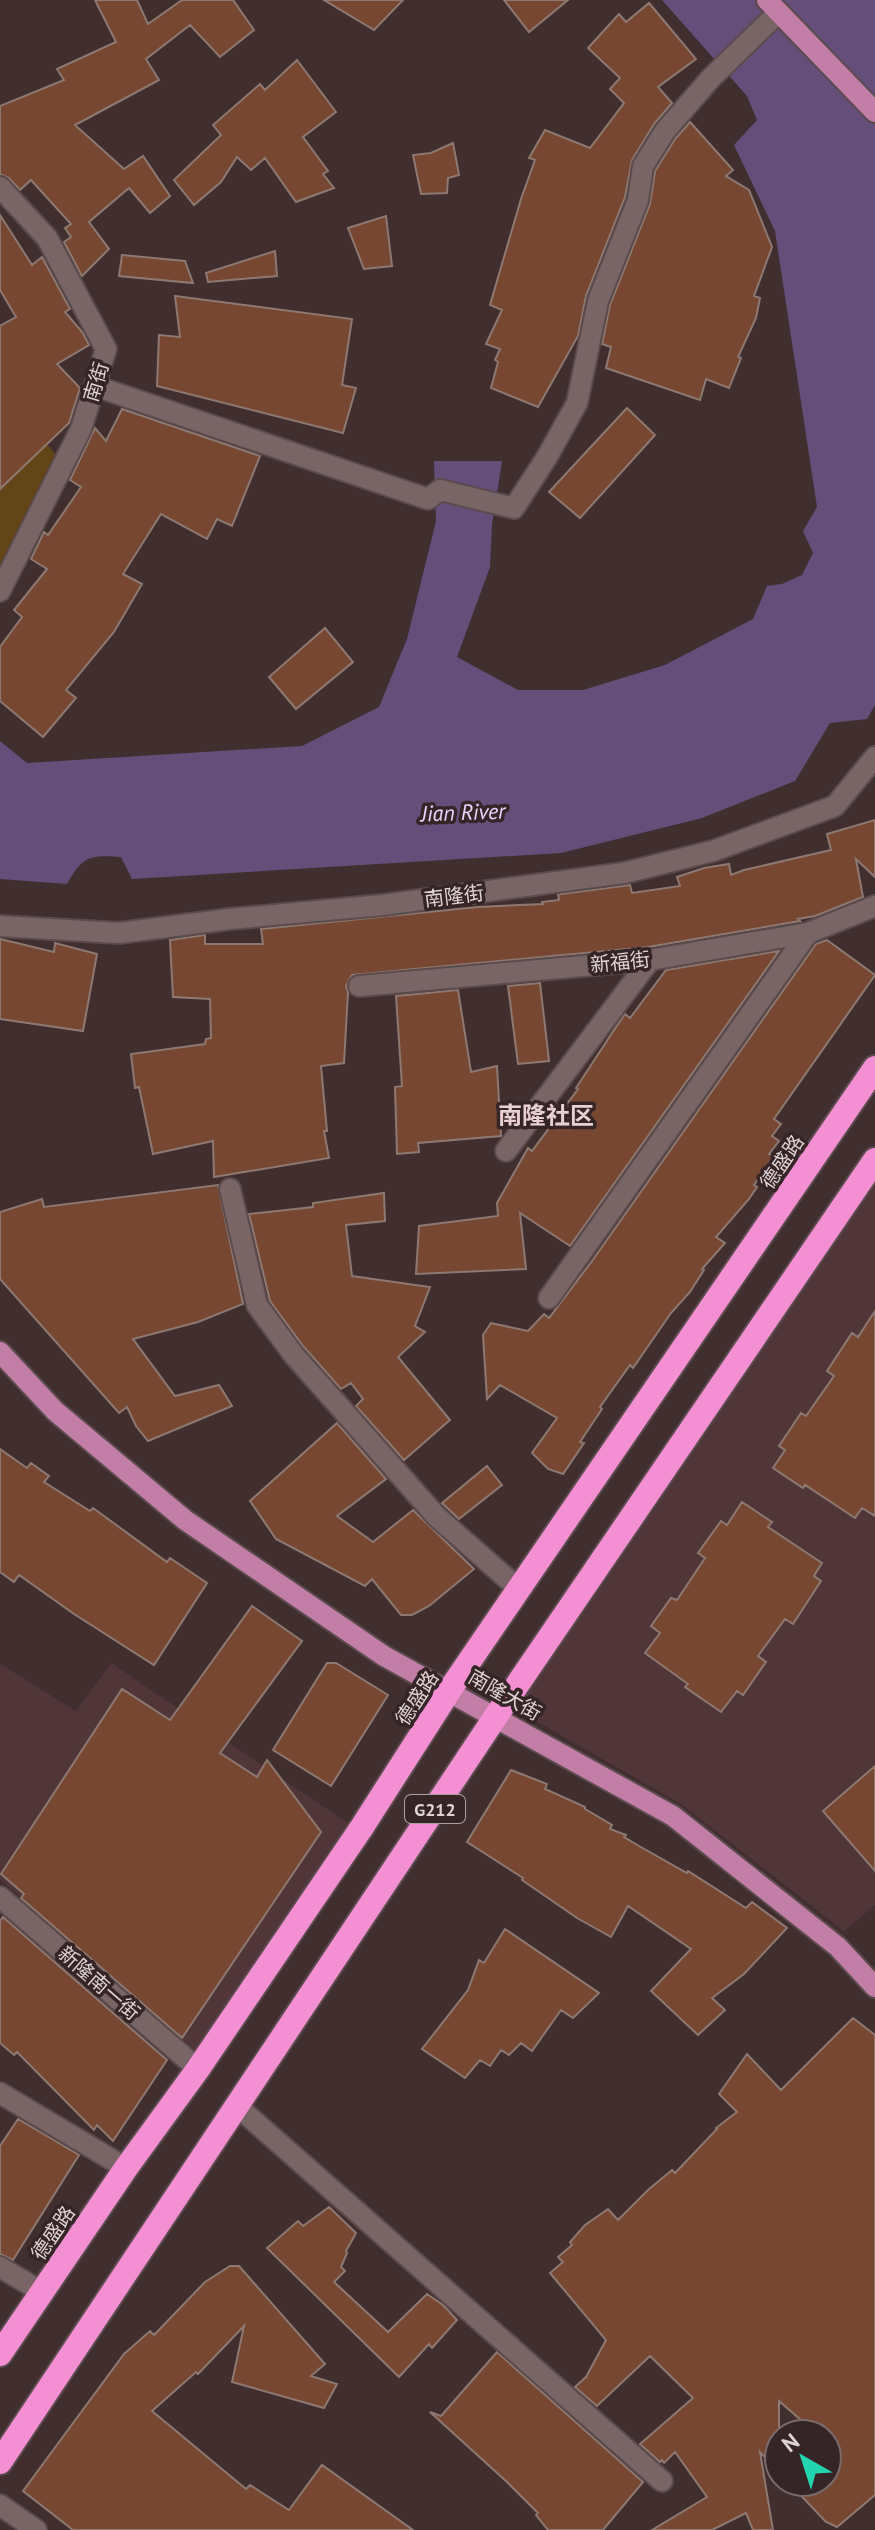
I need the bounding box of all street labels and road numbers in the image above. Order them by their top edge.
street label: 南街 [78,359,114,405]
street label: 南隆街 [423,879,485,913]
street label: 新福街 [589,946,651,978]
street label: 德盛路 [754,1130,810,1194]
street label: 南隆大街 [464,1664,546,1726]
street label: 德盛路 [390,1666,444,1730]
road number: G212 [405,1795,465,1823]
street label: 新隆南一街 [53,1940,145,2026]
street label: 德盛路 [25,2201,81,2265]

